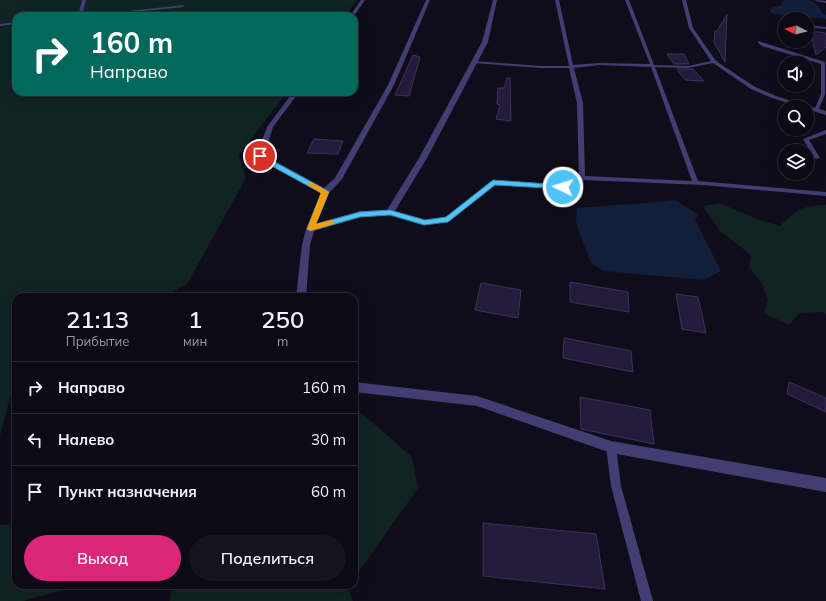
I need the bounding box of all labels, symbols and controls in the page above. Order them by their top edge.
north arrow [778,12,814,48]
map controls [778,12,814,180]
text: 160 m [90,25,173,60]
icon: right [24,28,76,80]
button: sound [778,56,814,92]
text: Направо [90,60,168,83]
button: search [778,100,814,136]
pin [243,139,277,173]
button: layers [778,144,814,180]
icon: arrive [249,145,271,167]
position arrow [542,166,584,208]
text: 21:13 [66,304,129,334]
text: 1 [188,304,202,334]
text: 250 [261,304,304,334]
text: Прибытие [66,333,129,349]
text: мин [183,333,207,349]
text: m [277,333,288,349]
icon: right [24,377,46,399]
text: Направо [58,378,125,397]
text: 160 m [302,378,346,397]
icon: left [24,429,46,451]
text: Налево [58,430,114,449]
text: 30 m [311,430,346,449]
icon: arrive [24,481,46,503]
text: Пункт назначения [58,482,197,501]
text: 60 m [311,482,346,501]
button: Выход [24,535,181,581]
button: Поделиться [189,535,346,581]

